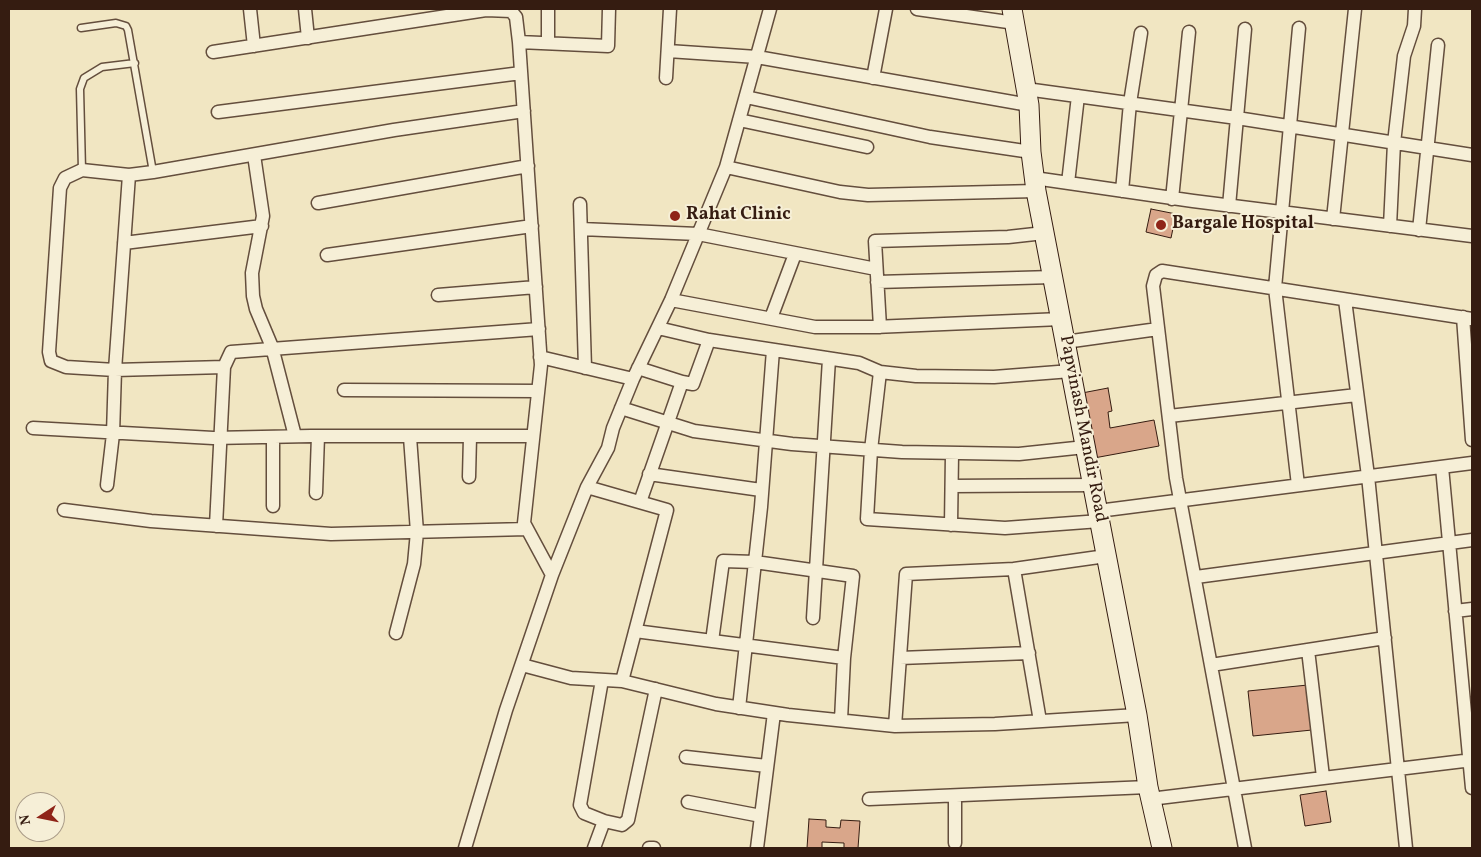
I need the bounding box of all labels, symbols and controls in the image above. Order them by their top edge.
place label: Rahat Clinic [686,205,791,227]
marker: Rahat Clinic [668,209,682,223]
place label: Bargale Hospital [1172,214,1314,236]
marker: Bargale Hospital [1154,218,1168,232]
street label: Papvinash Mandir Road [1053,334,1111,524]
north arrow [15,792,65,842]
text: N [15,813,36,827]

